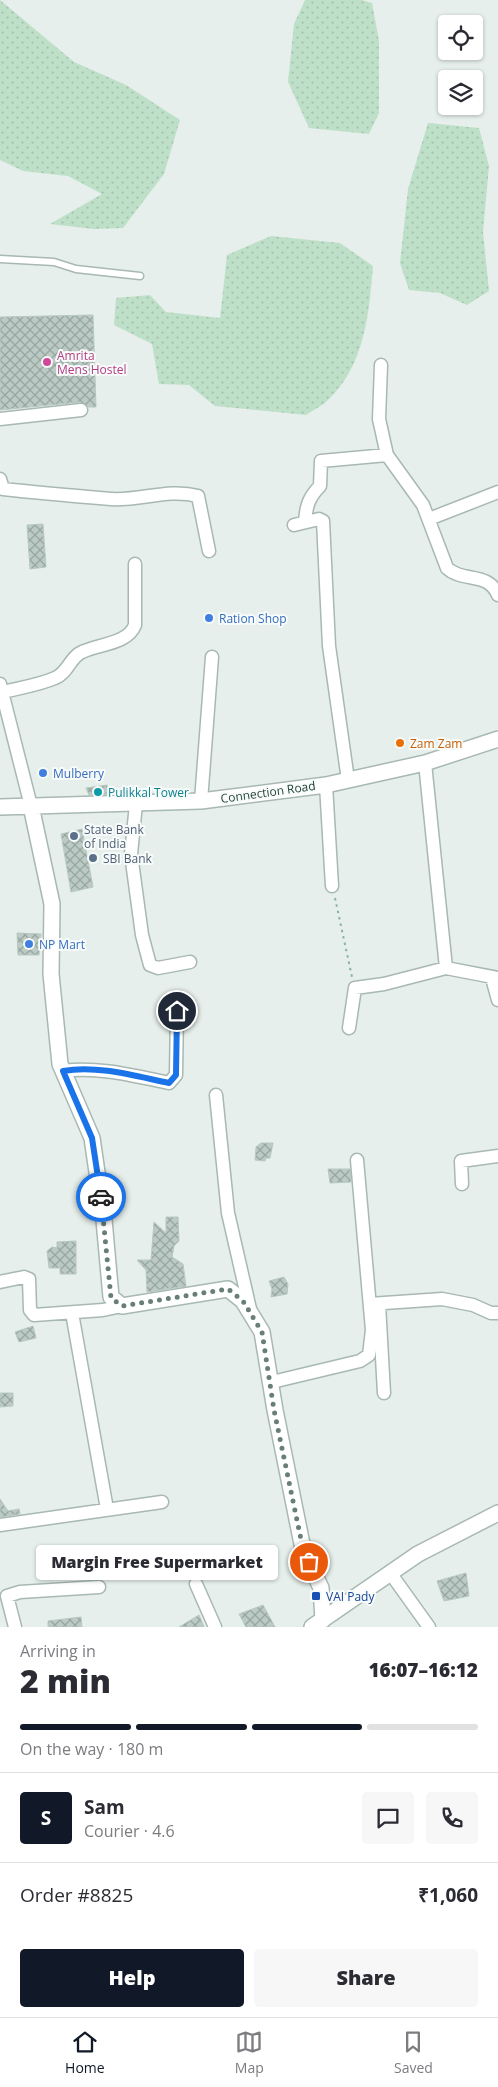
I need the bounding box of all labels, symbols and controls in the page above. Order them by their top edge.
map controls [438,15,483,115]
button: locate [438,15,483,60]
button: layers [438,70,483,115]
place label: Amrita Mens Hostel [57,347,127,378]
marker: Amrita Mens Hostel [41,356,53,368]
place label: Ration Shop [219,610,287,627]
marker: Ration Shop [203,612,215,624]
place label: Zam Zam [410,735,462,752]
marker: Zam Zam [394,737,406,749]
place label: Mulberry [53,765,105,782]
marker: Mulberry [37,767,49,779]
street label: Connection Road [219,777,317,807]
place label: Pulikkal Tower [108,784,189,801]
marker: Pulikkal Tower [92,786,104,798]
place label: State Bank of India [84,821,144,852]
marker: State Bank of India [68,830,80,842]
place label: SBI Bank [103,850,153,867]
marker: SBI Bank [87,852,99,864]
place label: NP Mart [39,936,85,953]
marker: NP Mart [23,938,35,950]
pin [156,990,198,1032]
icon: home [163,997,191,1025]
courier [76,1172,126,1222]
icon: car [87,1183,115,1211]
pin [288,1541,330,1583]
callout: Margin Free Supermarket [36,1544,279,1580]
icon: bag [295,1548,323,1576]
text: Margin Free Supermarket [51,1551,263,1573]
place label: VAI Pady [326,1588,375,1605]
marker: VAI Pady [310,1590,322,1602]
text: Arriving in [20,1640,96,1662]
text: 16:07–16:12 [368,1657,478,1683]
text: 2 min [20,1659,111,1702]
text: On the way · 180 m [20,1738,163,1760]
button: chat [362,1792,414,1844]
button: phone [426,1792,478,1844]
text: Sam [84,1794,125,1820]
text: S [41,1805,51,1831]
text: Courier · 4.6 [84,1820,175,1842]
text: Order #8825 [20,1882,133,1908]
text: ₹1,060 [418,1882,478,1908]
button: Help [20,1949,244,2007]
button: Share [254,1949,478,2007]
tab: Home [65,2028,105,2077]
tab: Map [235,2028,264,2077]
tab: Saved [394,2028,433,2077]

